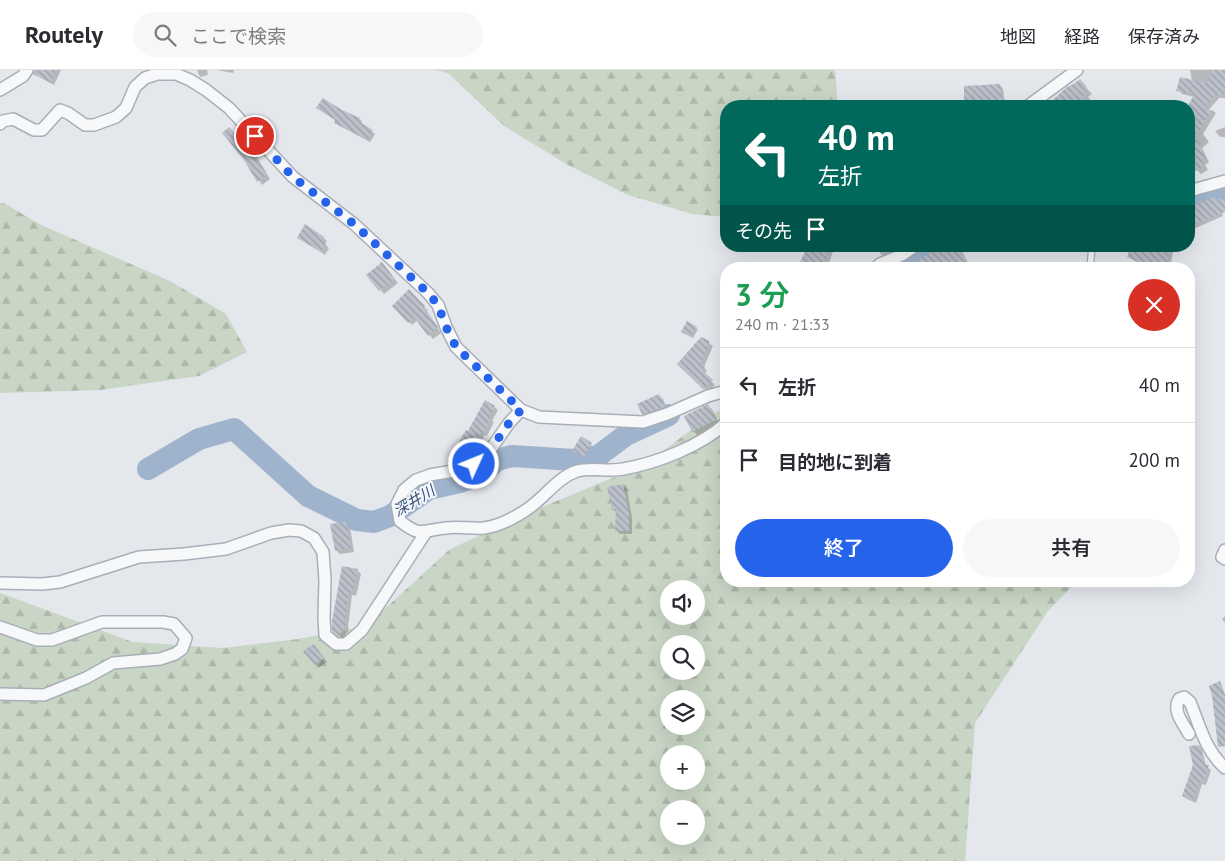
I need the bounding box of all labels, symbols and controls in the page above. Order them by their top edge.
search box [133,12,483,57]
text: Routely [25,19,103,50]
icon: search [151,21,179,49]
text: ここで検索 [191,24,286,48]
text: 地図 [1000,25,1036,48]
text: 経路 [1064,25,1100,48]
text: 保存済み [1128,25,1200,48]
text: 40 m [818,114,895,160]
pin [234,115,276,157]
icon: left [735,120,800,185]
icon: arrive [241,122,269,150]
text: 左折 [818,162,862,190]
icon: arrive [802,215,830,243]
text: その先 [735,219,792,243]
text: 3 分 [735,275,790,314]
button: close [1128,279,1180,331]
text: 240 m · 21:33 [735,314,830,334]
icon: left [735,371,763,399]
text: 40 m [1139,373,1180,397]
text: 左折 [778,375,816,399]
position arrow [447,437,499,489]
icon: arrive [735,446,763,474]
text: 200 m [1128,448,1180,472]
text: 目的地に到着 [778,450,892,474]
water label: 深井川 [390,480,440,520]
button: 終了 [735,519,953,577]
button: 共有 [963,519,1180,577]
map controls [660,580,705,845]
button: sound [660,580,705,625]
button: search [660,635,705,680]
button: layers [660,690,705,735]
button: + [660,745,705,790]
button: − [660,800,705,845]

